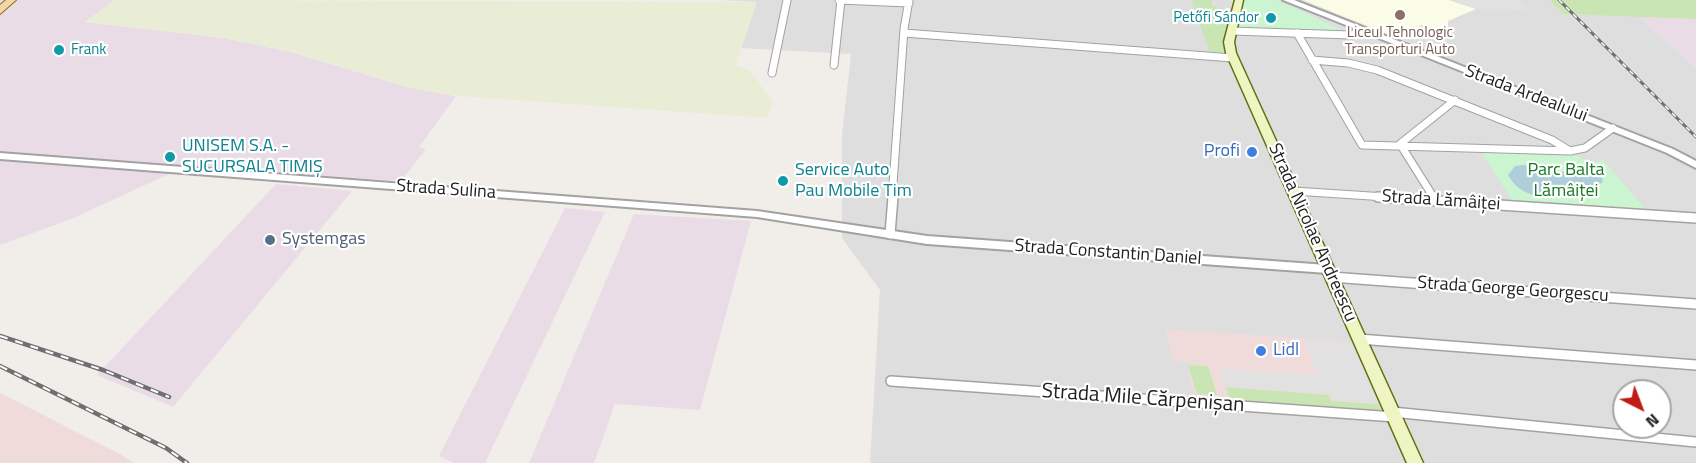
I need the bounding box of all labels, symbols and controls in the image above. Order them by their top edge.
marker: Liceul Tehnologic Transporturi Auto [1393,8,1407,22]
place label: Petőfi Sándor [1173,9,1259,27]
marker: Petőfi Sándor [1264,11,1278,25]
place label: Liceul Tehnologic Transporturi Auto [1345,24,1455,59]
place label: Frank [71,41,107,59]
marker: Frank [52,43,66,57]
street label: Strada Ardealului [1462,61,1590,127]
place label: UNISEM S.A. - SUCURSALA TIMIȘ [182,136,323,178]
street label: Strada Nicolae Andreescu [1263,140,1361,326]
place label: Profi [1204,141,1240,163]
marker: Profi [1245,145,1259,159]
marker: UNISEM S.A. - SUCURSALA TIMIȘ [163,150,177,164]
place label: Service Auto Pau Mobile Tim [795,160,912,202]
park label: Parc Balta Lămâiței [1527,160,1605,202]
marker: Service Auto Pau Mobile Tim [776,174,790,188]
street label: Strada Sulina [395,176,497,204]
street label: Strada Lămâiței [1381,186,1501,216]
place label: Systemgas [282,229,366,251]
marker: Systemgas [263,233,277,247]
street label: Strada Constantin Daniel [1014,236,1202,270]
street label: Strada George Georgescu [1417,273,1609,307]
place label: Lidl [1273,340,1299,362]
marker: Lidl [1254,344,1268,358]
street label: Strada Mile Cărpenișan [1041,379,1245,419]
north arrow [1612,379,1672,439]
text: N [1641,408,1665,434]

